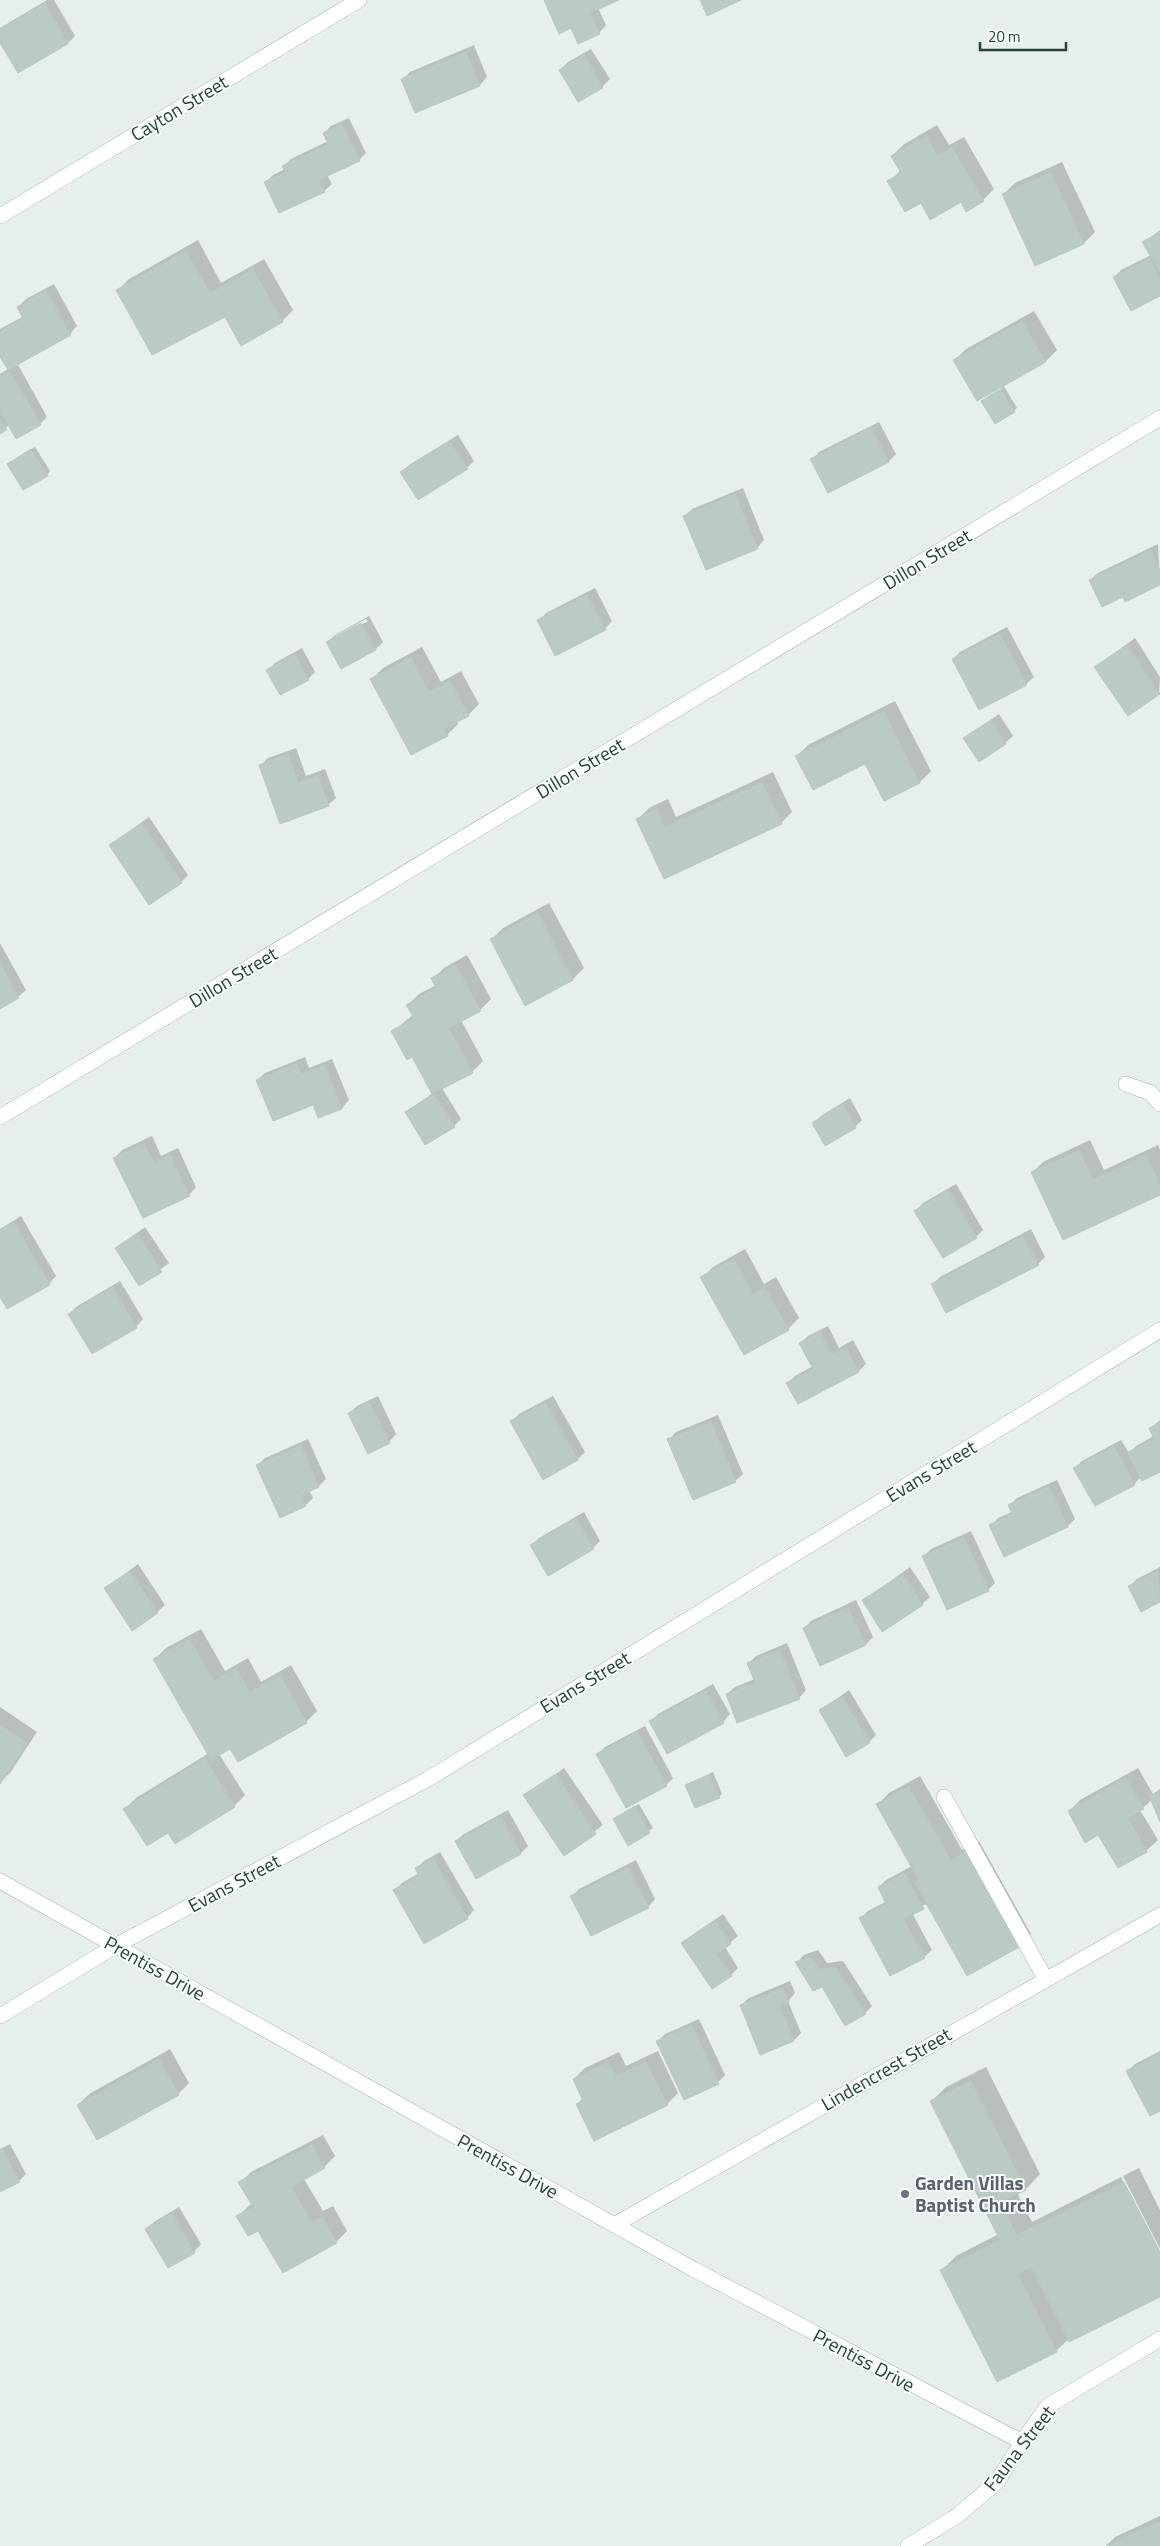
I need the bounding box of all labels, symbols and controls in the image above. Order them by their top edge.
scale bar [980,20,1066,52]
text: 20 m [988,25,1021,48]
street label: Cayton Street [125,67,233,148]
street label: Dillon Street [877,521,977,596]
street label: Dillon Street [530,730,630,805]
street label: Dillon Street [183,939,283,1014]
street label: Evans Street [880,1432,982,1509]
street label: Evans Street [534,1643,636,1720]
street label: Evans Street [182,1846,285,1919]
street label: Prentiss Drive [99,1928,211,2007]
street label: Lindencrest Street [815,2019,957,2118]
street label: Prentiss Drive [452,2126,564,2205]
place label: Garden Villas Baptist Church [915,2168,1036,2219]
marker: Garden Villas Baptist Church [899,2188,911,2200]
street label: Prentiss Drive [808,2321,920,2399]
street label: Fauna Street [976,2398,1062,2497]

